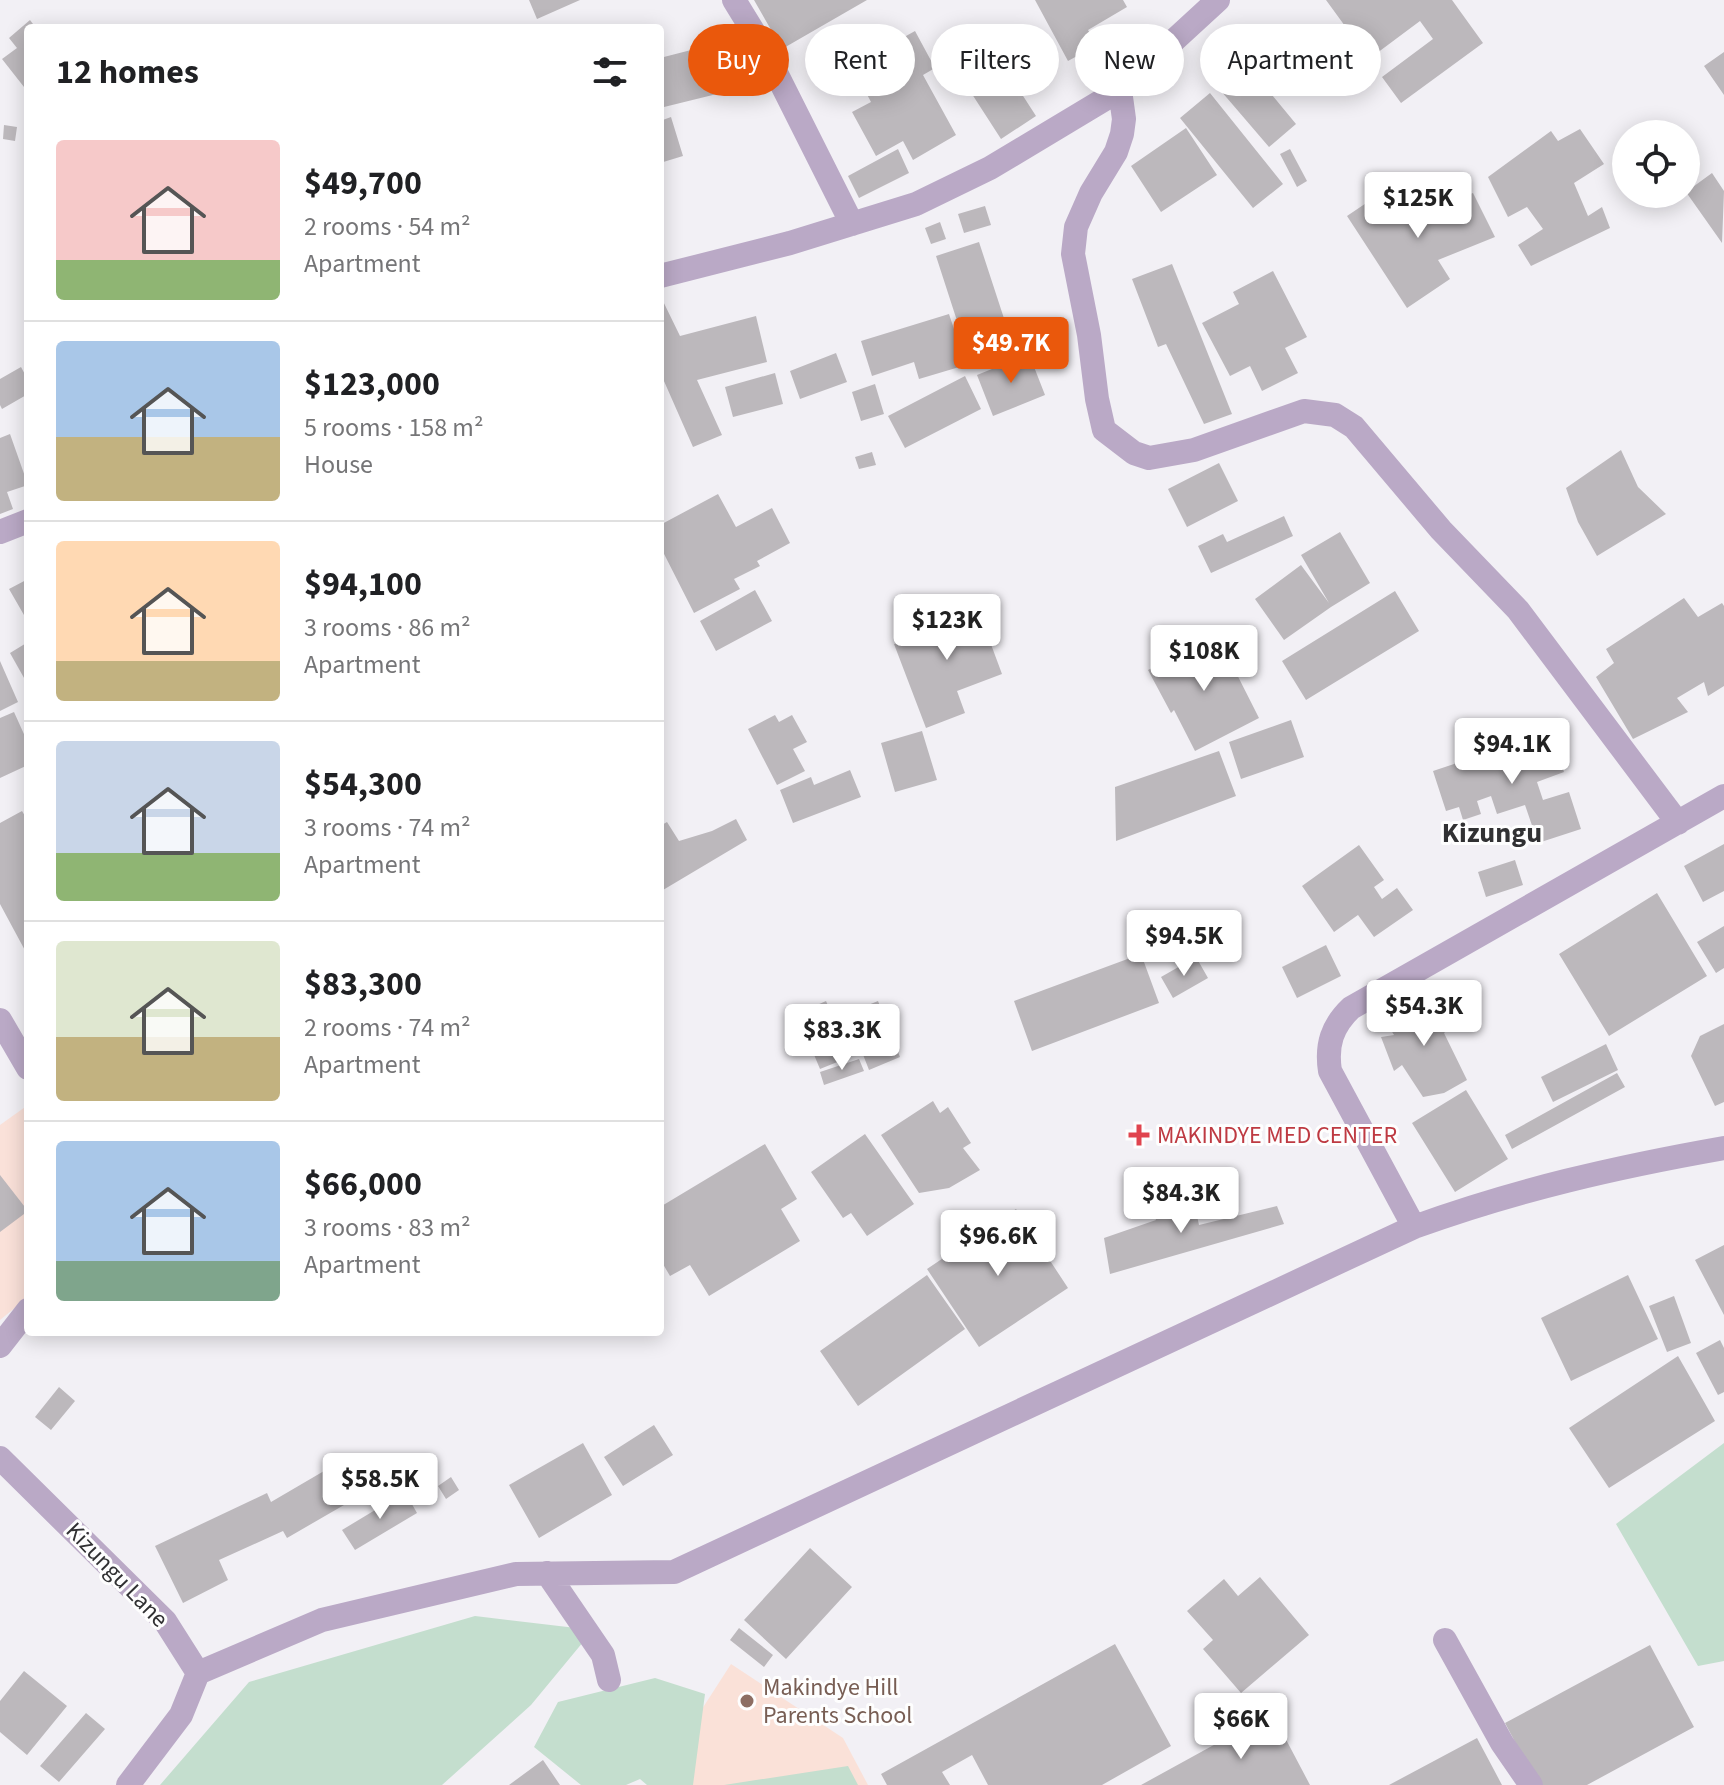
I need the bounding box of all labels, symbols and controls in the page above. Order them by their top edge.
chip: Buy [688,24,789,96]
chip: Rent [805,24,915,96]
chip: Filters [931,24,1059,96]
chip: New [1075,24,1184,96]
chip: Apartment [1200,24,1381,96]
text: 12 homes [56,48,199,97]
icon: filters [588,50,632,94]
map controls [1612,120,1700,208]
button: locate [1612,120,1700,208]
text: $49,700 [304,159,422,208]
icon: home [120,172,216,268]
pin: $125K [1362,172,1474,240]
text: $125K [1383,179,1453,216]
text: 2 rooms · 54 m² [304,208,471,245]
text: Apartment [304,245,421,282]
pin: $49.7K [946,317,1076,385]
text: $49.7K [972,324,1050,361]
text: $123,000 [304,360,440,409]
icon: home [120,373,216,469]
text: 5 rooms · 158 m² [304,409,483,446]
text: House [304,446,373,483]
text: $94,100 [304,560,422,609]
icon: home [120,573,216,669]
pin: $123K [891,594,1003,662]
text: $123K [912,601,982,638]
text: 3 rooms · 86 m² [304,609,471,646]
pin: $108K [1148,625,1260,693]
text: $108K [1169,632,1239,669]
text: Apartment [304,646,421,683]
pin: $94.1K [1447,718,1577,786]
text: $94.1K [1473,725,1551,762]
text: $54,300 [304,760,422,809]
icon: home [120,773,216,869]
text: 3 rooms · 74 m² [304,809,471,846]
district label: Kizungu [1442,813,1542,853]
text: Apartment [304,846,421,883]
pin: $94.5K [1119,910,1249,978]
text: $94.5K [1145,917,1223,954]
text: $83,300 [304,960,422,1009]
icon: home [120,973,216,1069]
pin: $54.3K [1359,980,1489,1048]
text: $54.3K [1385,987,1463,1024]
pin: $83.3K [777,1004,907,1072]
text: 2 rooms · 74 m² [304,1009,471,1046]
text: $83.3K [803,1011,881,1048]
text: Apartment [304,1046,421,1083]
place label: MAKINDYE MED CENTER [1157,1118,1397,1153]
marker: MAKINDYE MED CENTER [1128,1124,1150,1146]
text: $66,000 [304,1160,422,1209]
pin: $84.3K [1116,1167,1246,1235]
icon: home [120,1173,216,1269]
text: $84.3K [1142,1174,1220,1211]
text: 3 rooms · 83 m² [304,1209,471,1246]
pin: $96.6K [933,1210,1063,1278]
text: $96.6K [959,1217,1037,1254]
text: Apartment [304,1246,421,1283]
pin: $58.5K [315,1453,445,1521]
text: $58.5K [341,1460,419,1497]
street label: Kizungu Lane [58,1514,176,1636]
place label: Makindye Hill Parents School [763,1670,912,1733]
marker: Makindye Hill Parents School [738,1692,756,1710]
pin: $66K [1194,1693,1288,1761]
text: $66K [1212,1700,1270,1737]

